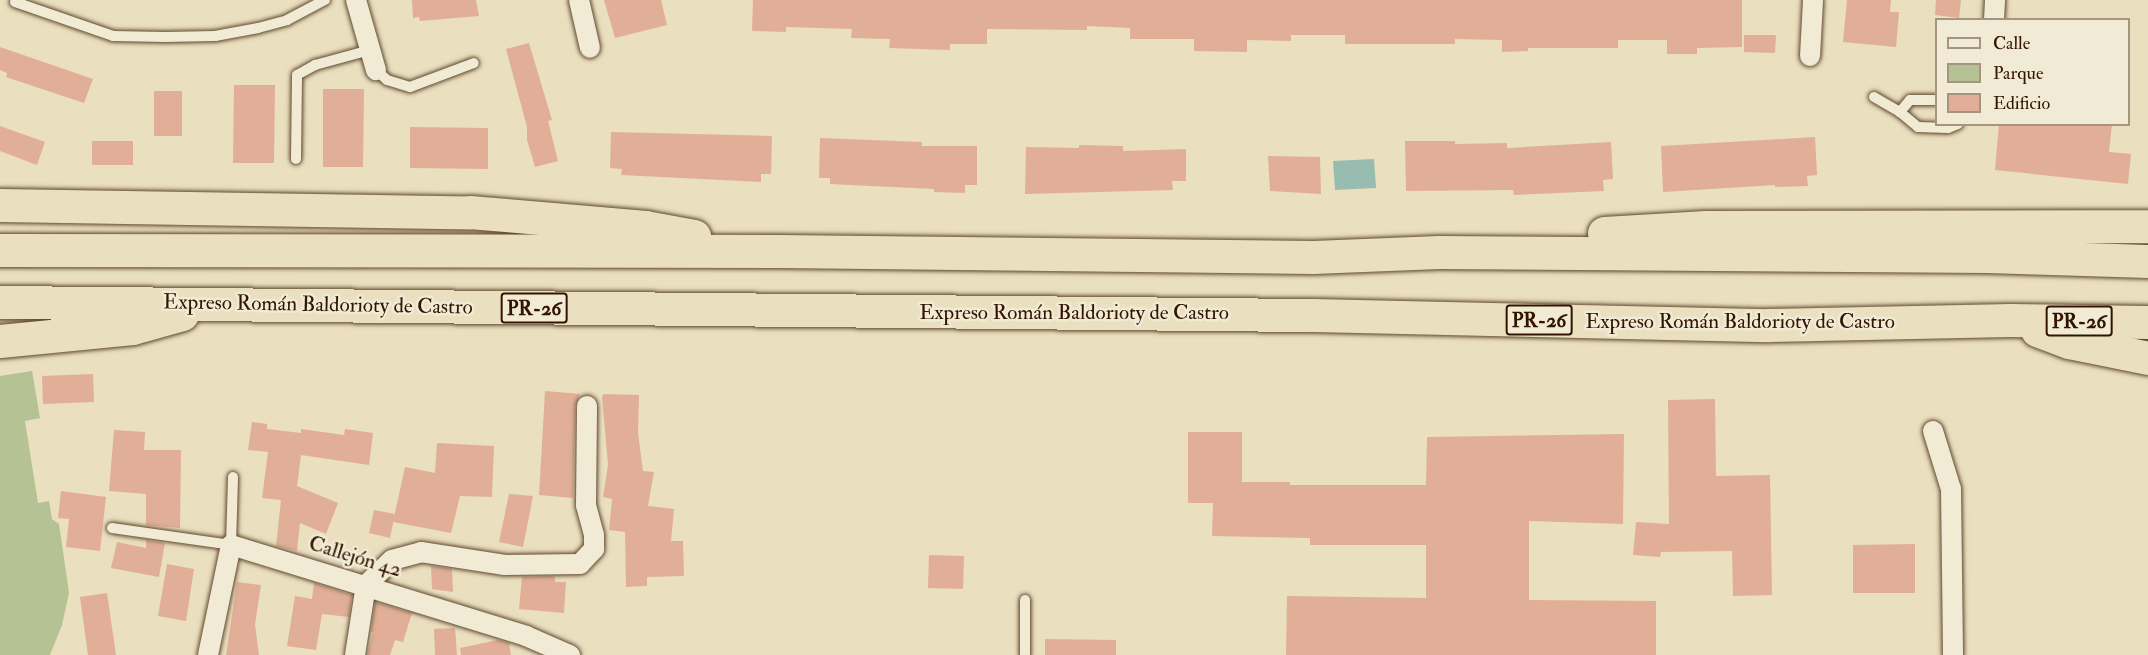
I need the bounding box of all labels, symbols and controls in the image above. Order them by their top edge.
legend [1935,18,2130,126]
text: Calle [1993,32,2030,55]
text: Parque [1993,62,2043,85]
text: Edificio [1993,92,2050,115]
street label: Expreso Román Baldorioty de Castro [163,290,473,320]
road number: PR-26 [500,291,568,325]
street label: Expreso Román Baldorioty de Castro [919,300,1229,326]
road number: PR-26 [1504,303,1574,337]
road number: PR-26 [2044,304,2114,338]
street label: Expreso Román Baldorioty de Castro [1585,309,1895,335]
street label: Callejón 42 [306,531,404,583]

